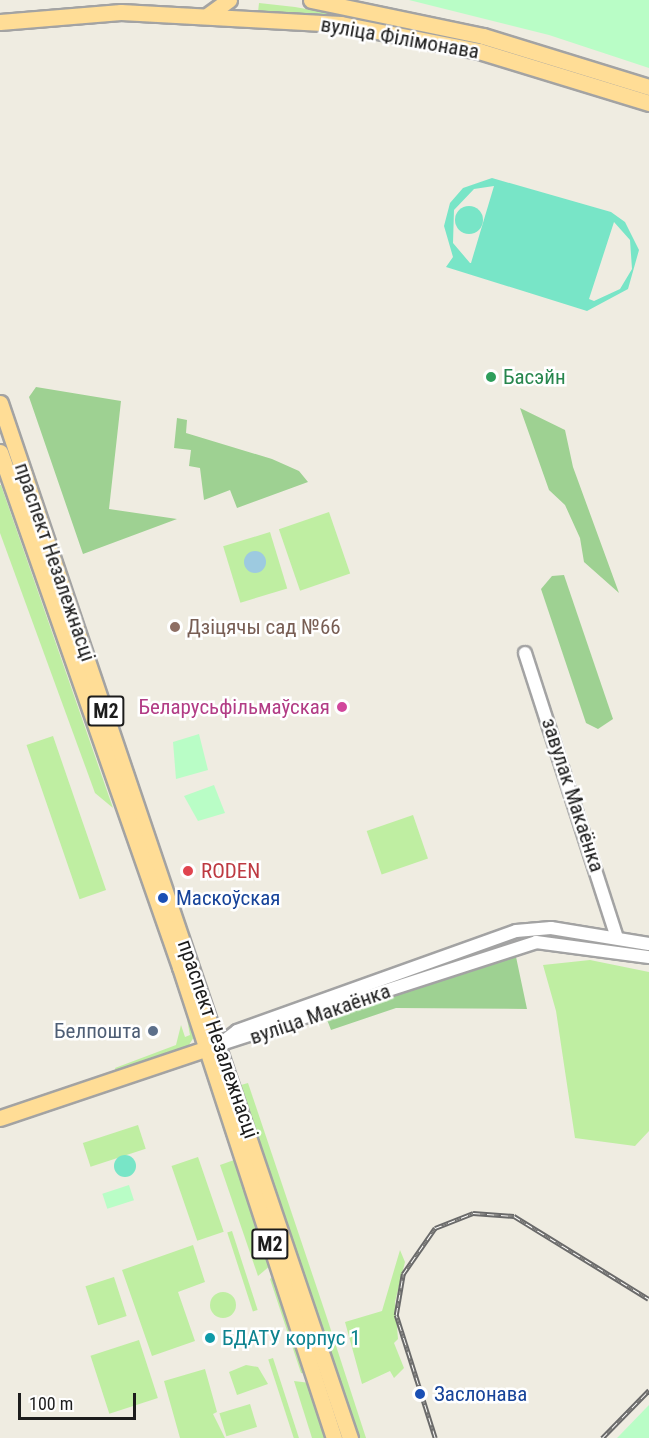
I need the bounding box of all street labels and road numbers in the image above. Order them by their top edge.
street label: вуліца Філімонава [319,12,481,64]
street label: праспект Незалежнасці [9,459,101,665]
road number: М2 [86,694,126,728]
street label: завулак Макаёнка [536,715,610,875]
street label: праспект Незалежнасці [172,936,264,1142]
street label: вуліца Макаёнка [246,978,394,1050]
road number: М2 [250,1227,290,1261]

